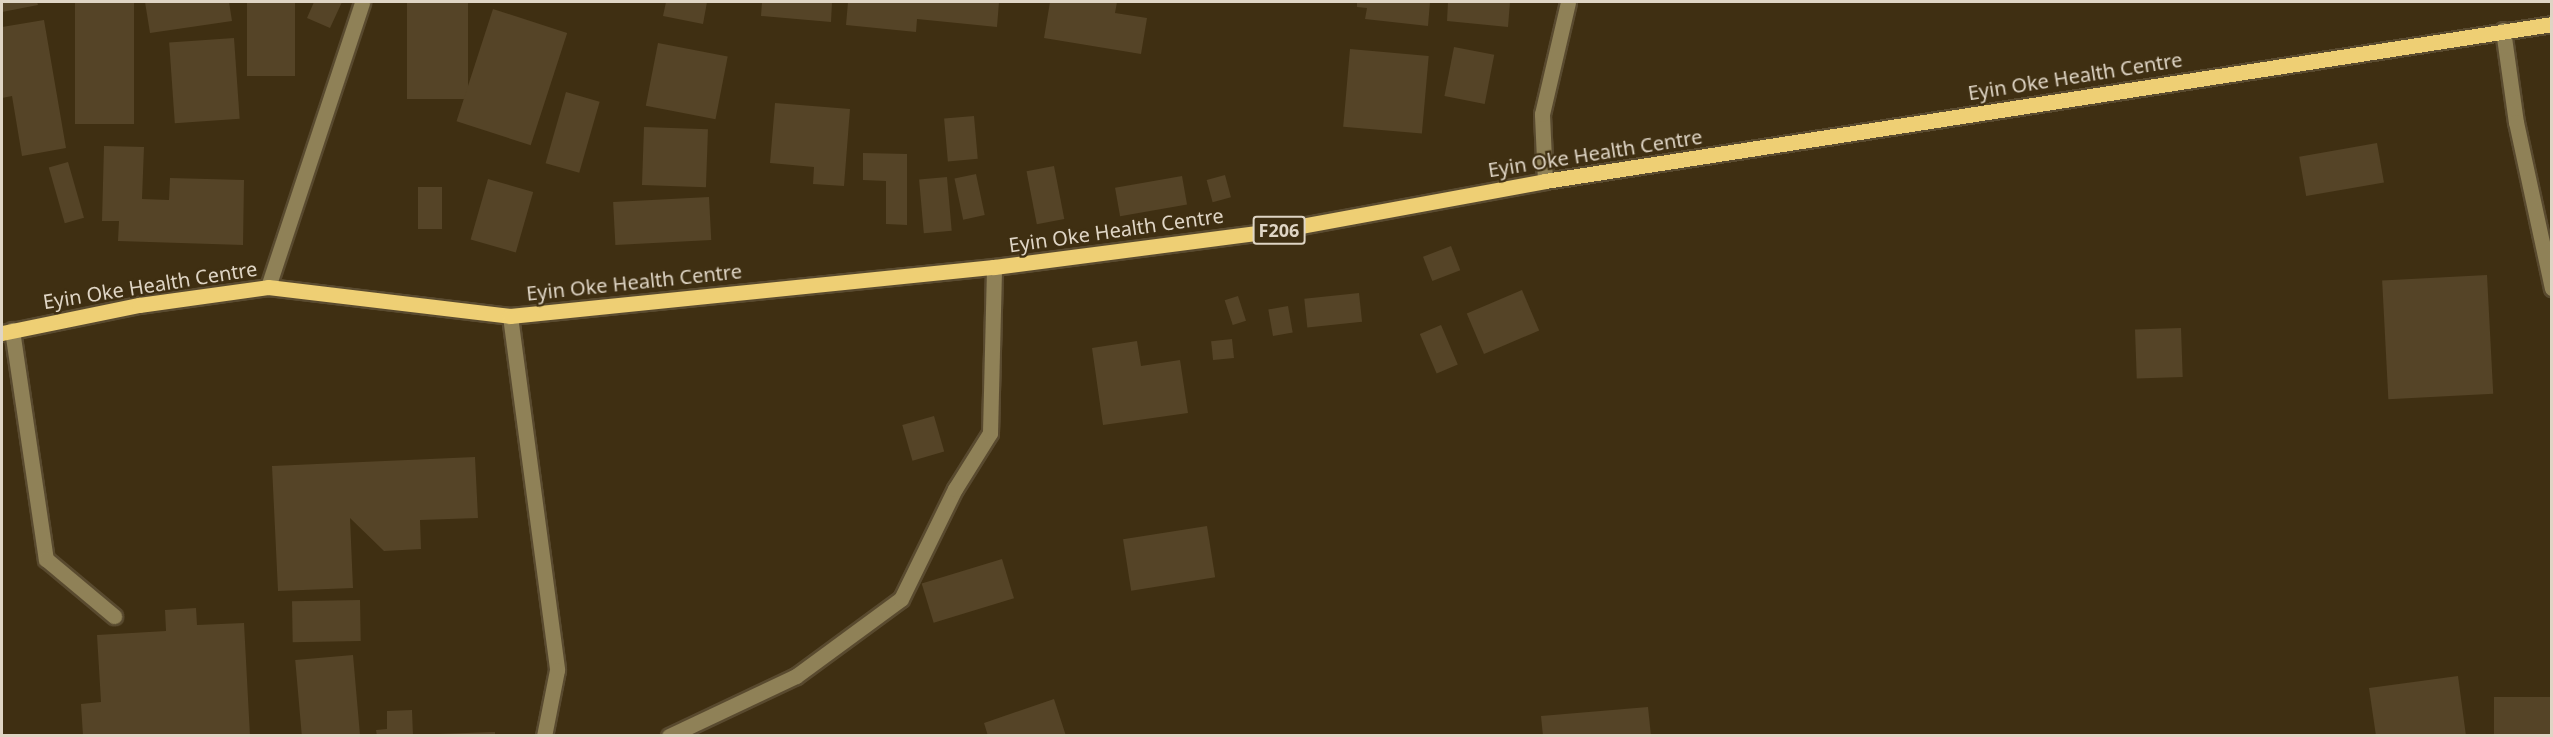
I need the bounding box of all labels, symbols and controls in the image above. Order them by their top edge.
street label: Eyin Oke Health Centre [1966,47,2184,105]
street label: Eyin Oke Health Centre [1486,124,1704,182]
street label: Eyin Oke Health Centre [1007,203,1225,257]
road number: F206 [1252,215,1306,245]
street label: Eyin Oke Health Centre [41,256,259,314]
street label: Eyin Oke Health Centre [525,259,743,305]

